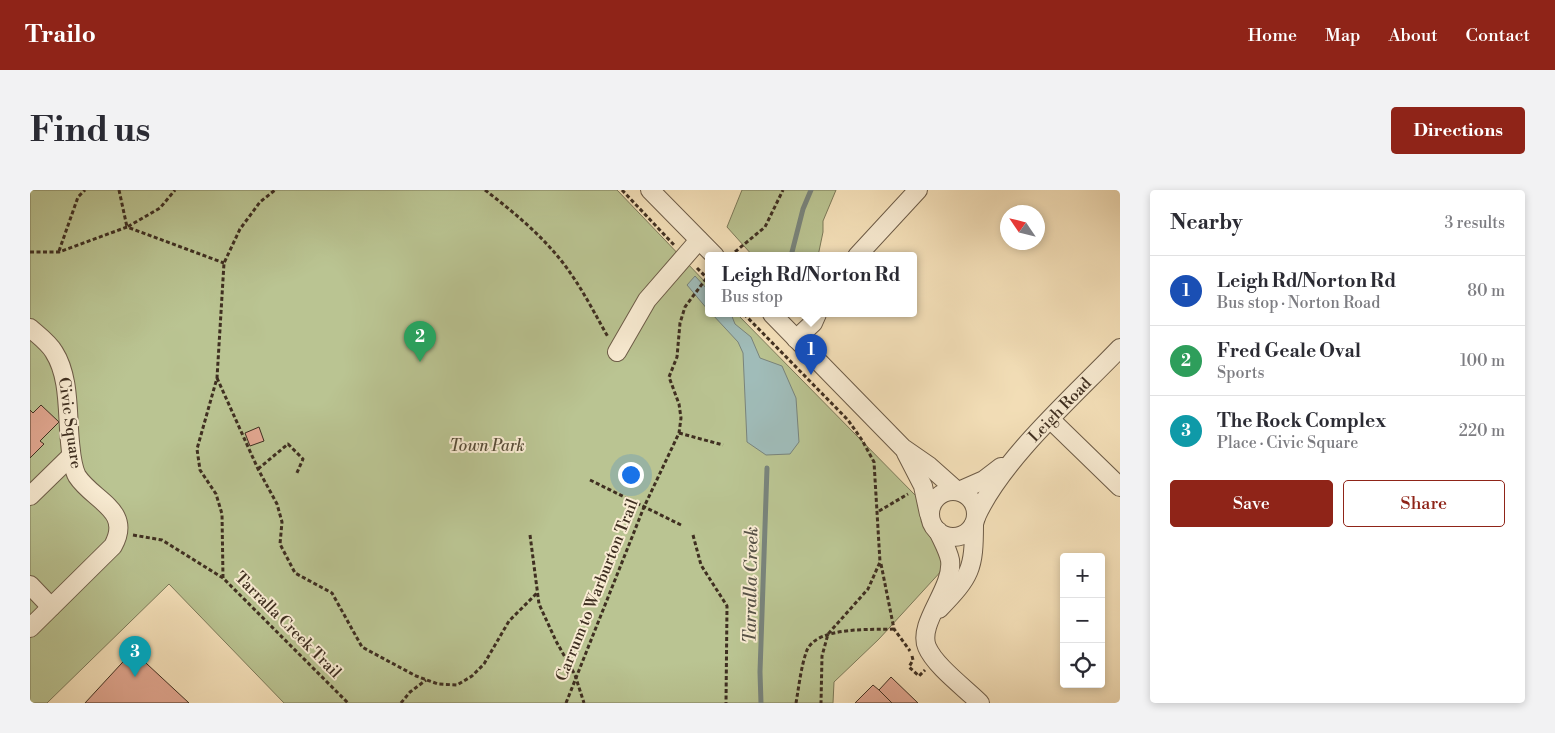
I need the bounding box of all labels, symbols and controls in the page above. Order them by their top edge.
text: Trailo [25,20,96,50]
text: Home [1248,24,1297,47]
text: Map [1325,24,1361,47]
text: About [1389,24,1438,47]
text: Contact [1466,24,1530,47]
button: Directions [1391,107,1525,154]
text: Find us [30,109,150,152]
north arrow [1000,205,1045,250]
text: Nearby [1170,210,1243,236]
text: 3 results [1444,213,1505,233]
popup [705,252,917,317]
text: Leigh Rd/Norton Rd [721,263,901,287]
text: Leigh Rd/Norton Rd [1217,269,1396,293]
text: 1 [1182,281,1190,301]
text: 80 m [1467,281,1505,301]
text: Bus stop [721,287,783,307]
text: Bus stop · Norton Road [1217,293,1380,313]
pin: 2 [404,321,436,362]
pin: 1 [795,334,827,375]
text: Fred Geale Oval [1217,339,1361,363]
text: 2 [1181,351,1191,371]
text: 100 m [1460,351,1505,371]
text: Sports [1217,363,1264,383]
street label: Leigh Road [1024,373,1096,447]
street label: Civic Square [54,376,86,470]
text: The Rock Complex [1217,409,1386,433]
text: 3 [1181,421,1191,441]
text: 220 m [1459,421,1505,441]
text: Place · Civic Square [1217,433,1358,453]
park label: Town Park [449,436,525,456]
your location [618,462,644,488]
button: Save [1170,480,1333,527]
button: Share [1343,480,1505,527]
street label: Carrum to Warburton Trail [551,496,643,684]
water label: Tarralla Creek [738,527,764,643]
map controls [1060,553,1105,688]
button: + [1060,553,1105,598]
street label: Tarralla Creek Trail [231,568,346,683]
button: − [1060,598,1105,643]
pin: 3 [119,636,151,677]
button: locate [1060,643,1105,688]

